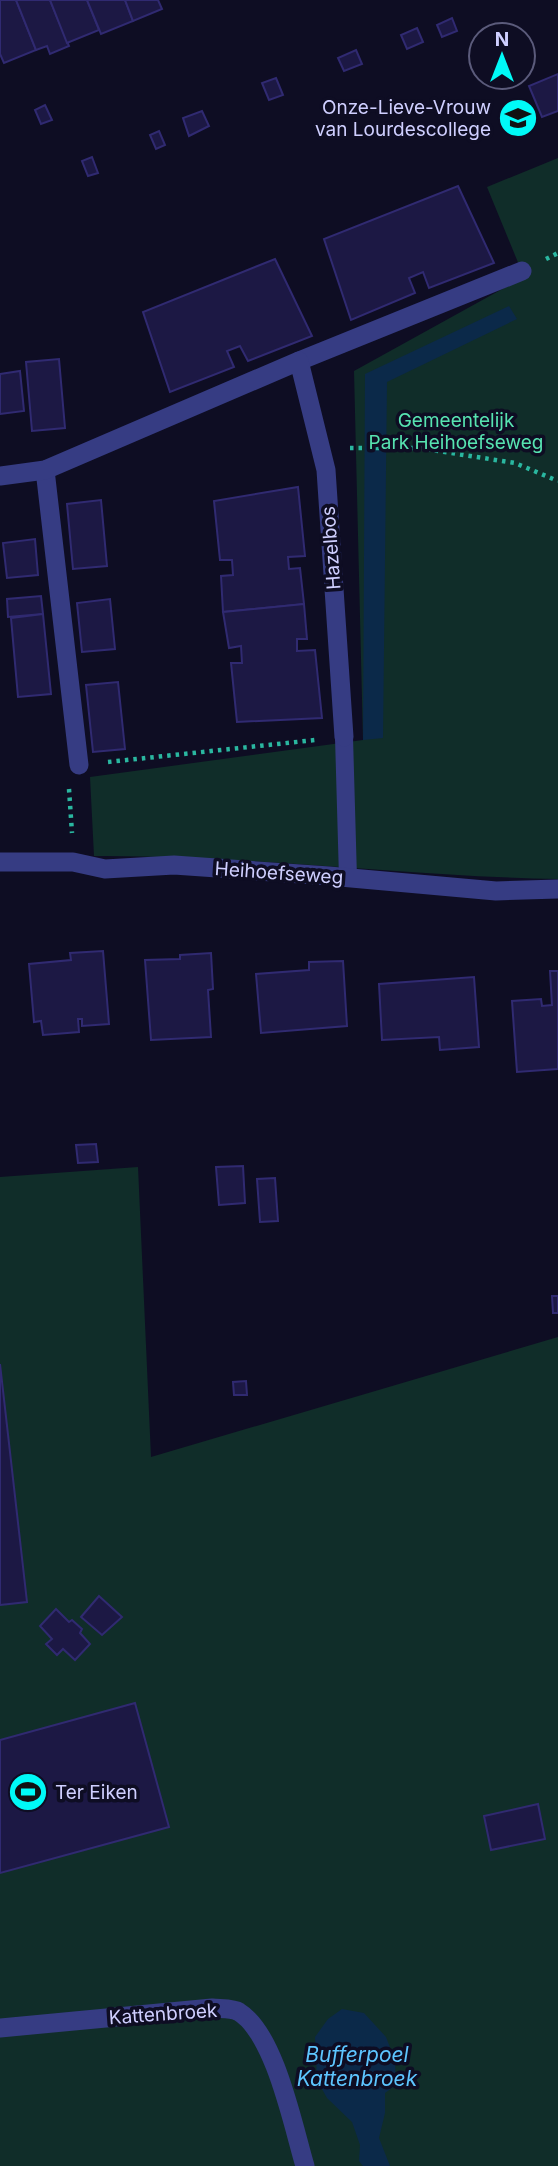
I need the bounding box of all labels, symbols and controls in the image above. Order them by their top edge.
north arrow [467,21,537,91]
text: N [495,28,509,51]
place label: Onze-Lieve-Vrouw van Lourdescollege [315,96,491,141]
school or university icon: Onze-Lieve-Vrouw van Lourdescollege [497,97,539,139]
park label: Gemeentelijk Park Heihoefseweg [369,409,543,454]
street label: Hazelbos [317,505,345,591]
street label: Heihoefseweg [214,857,344,889]
sports icon: Ter Eiken [7,1771,49,1813]
place label: Ter Eiken [55,1781,138,1804]
street label: Kattenbroek [108,1999,219,2029]
water label: Bufferpoel Kattenbroek [297,2042,418,2091]

